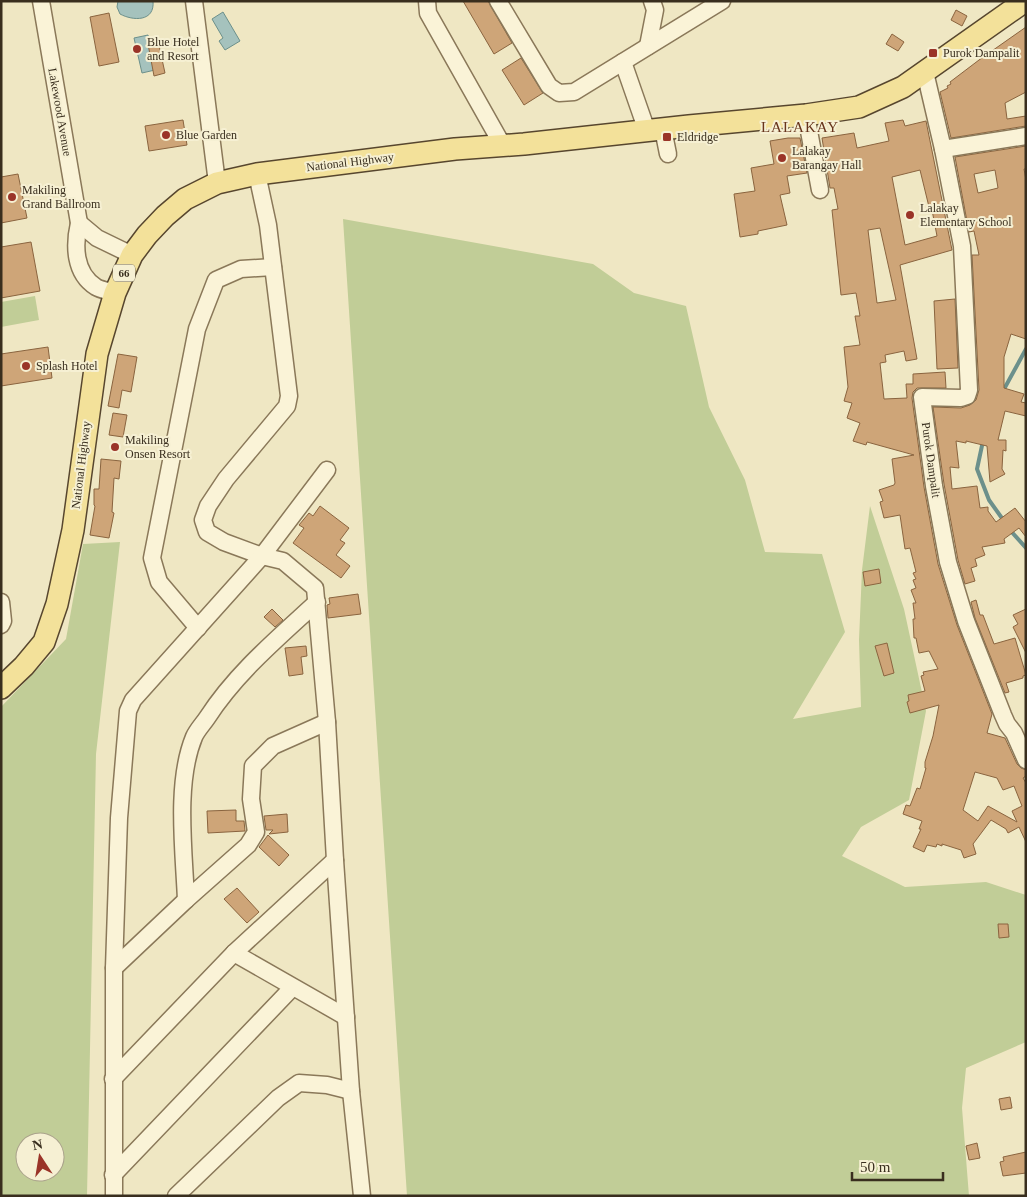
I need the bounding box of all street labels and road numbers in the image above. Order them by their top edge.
street label: Lakewood Avenue [45,67,75,157]
street label: National Highway [305,150,395,174]
road number: 66 [113,264,135,282]
street label: National Highway [69,420,93,510]
street label: Purok Dampalit [919,421,943,499]

